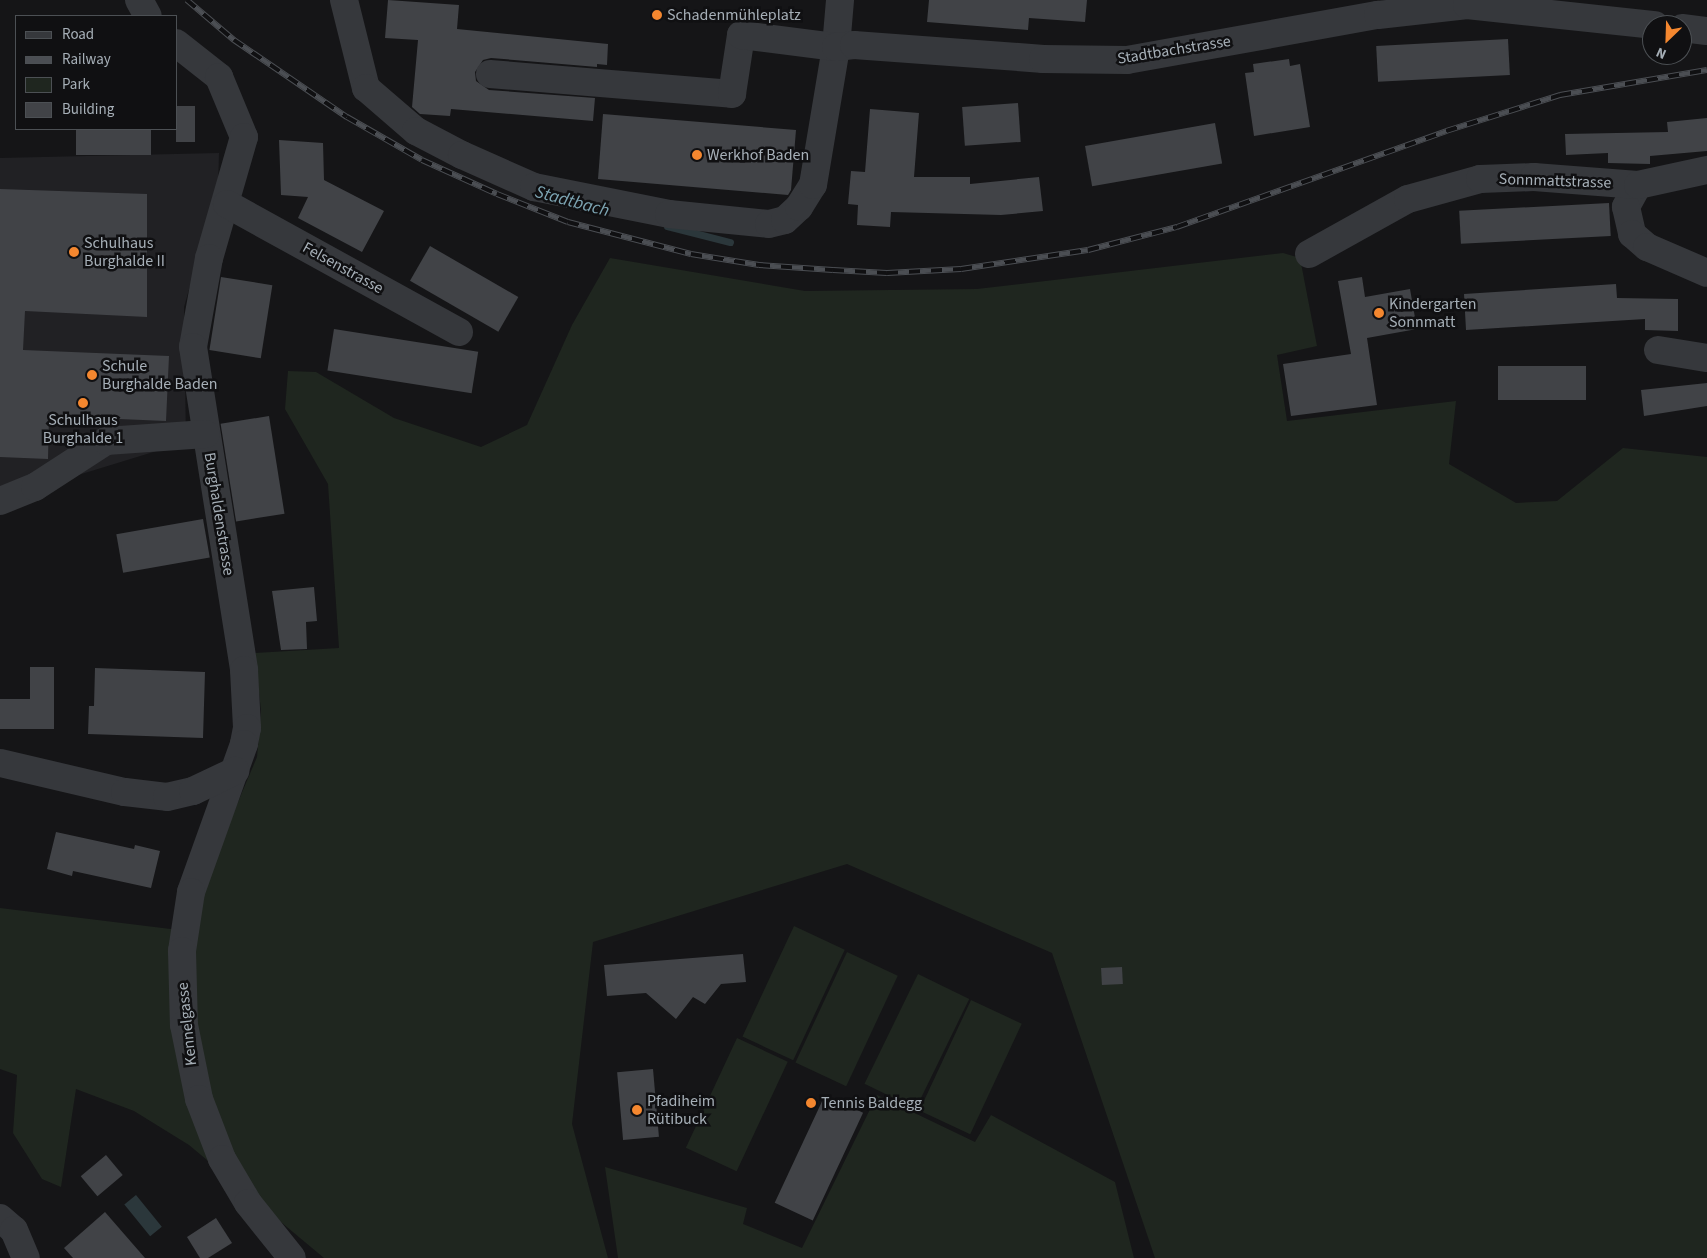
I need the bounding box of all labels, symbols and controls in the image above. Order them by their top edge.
place label: Schadenmühleplatz [667,5,801,25]
marker: Schadenmühleplatz [651,9,663,21]
legend [15,15,178,130]
north arrow [1642,15,1692,65]
text: Road [62,24,94,45]
street label: Stadtbachstrasse [1116,32,1232,68]
text: N [1653,42,1670,64]
text: Railway [62,49,111,70]
text: Park [62,74,90,95]
text: Building [62,99,114,120]
place label: Werkhof Baden [707,145,809,165]
marker: Werkhof Baden [691,149,703,161]
street label: Sonnmattstrasse [1498,169,1612,193]
water label: Stadtbach [532,182,612,222]
place label: Schulhaus Burghalde II [84,233,165,271]
street label: Felsenstrasse [299,238,387,298]
marker: Schulhaus Burghalde II [68,246,80,258]
place label: Kindergarten Sonnmatt [1389,294,1476,332]
marker: Kindergarten Sonnmatt [1373,307,1385,319]
place label: Schule Burghalde Baden [102,356,217,394]
marker: Schule Burghalde Baden [86,369,98,381]
marker: Schulhaus Burghalde 1 [77,397,89,409]
place label: Schulhaus Burghalde 1 [43,410,123,448]
street label: Burghaldenstrasse [200,451,238,577]
street label: Kennelgasse [173,981,201,1067]
place label: Pfadiheim Rütibuck [647,1091,715,1129]
place label: Tennis Baldegg [821,1093,922,1113]
marker: Tennis Baldegg [805,1097,817,1109]
marker: Pfadiheim Rütibuck [631,1104,643,1116]

